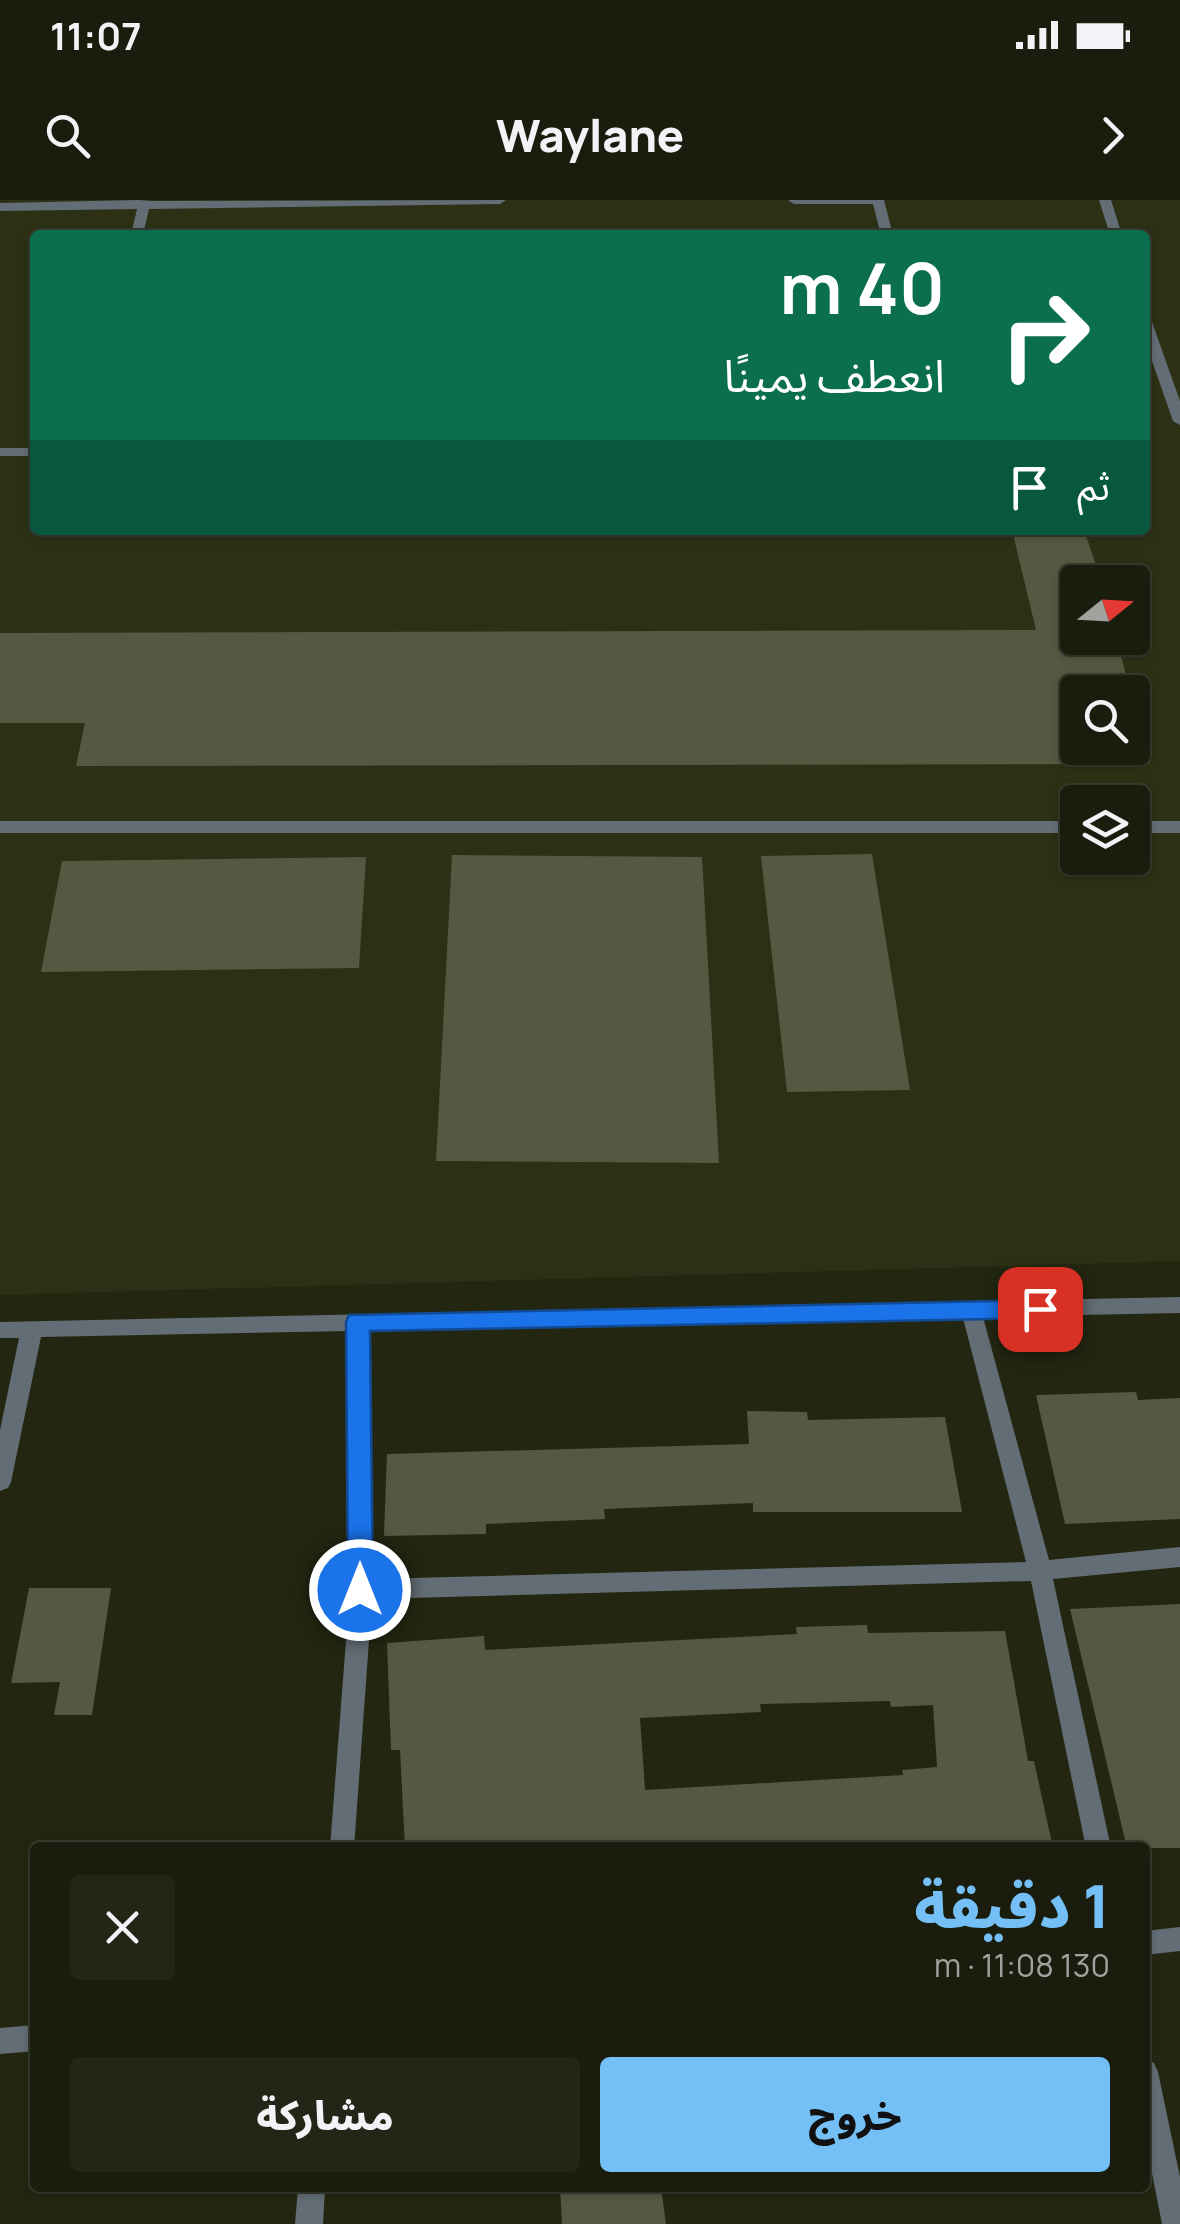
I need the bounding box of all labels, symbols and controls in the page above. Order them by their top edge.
text: 11:07 [50,9,142,61]
text: Waylane [496,104,684,166]
icon: search [40,108,95,163]
icon: forward [1085,108,1140,163]
text: 40 m [779,239,945,335]
icon: right [980,270,1110,400]
text: انعطف يمينًا [724,344,945,406]
text: ثم [1077,459,1110,511]
icon: arrive [1002,460,1057,515]
north arrow [1060,565,1150,655]
map controls [1060,565,1150,875]
button: search [1060,675,1150,765]
button: layers [1060,785,1150,875]
pin [998,1267,1083,1352]
icon: arrive [1013,1282,1068,1337]
position arrow [308,1538,412,1642]
text: 1 دقيقة [914,1864,1110,1946]
button: close [70,1875,175,1980]
text: 130 m · 11:08 [934,1943,1110,1987]
button: مشاركة [70,2057,580,2172]
button: خروج [600,2057,1110,2172]

